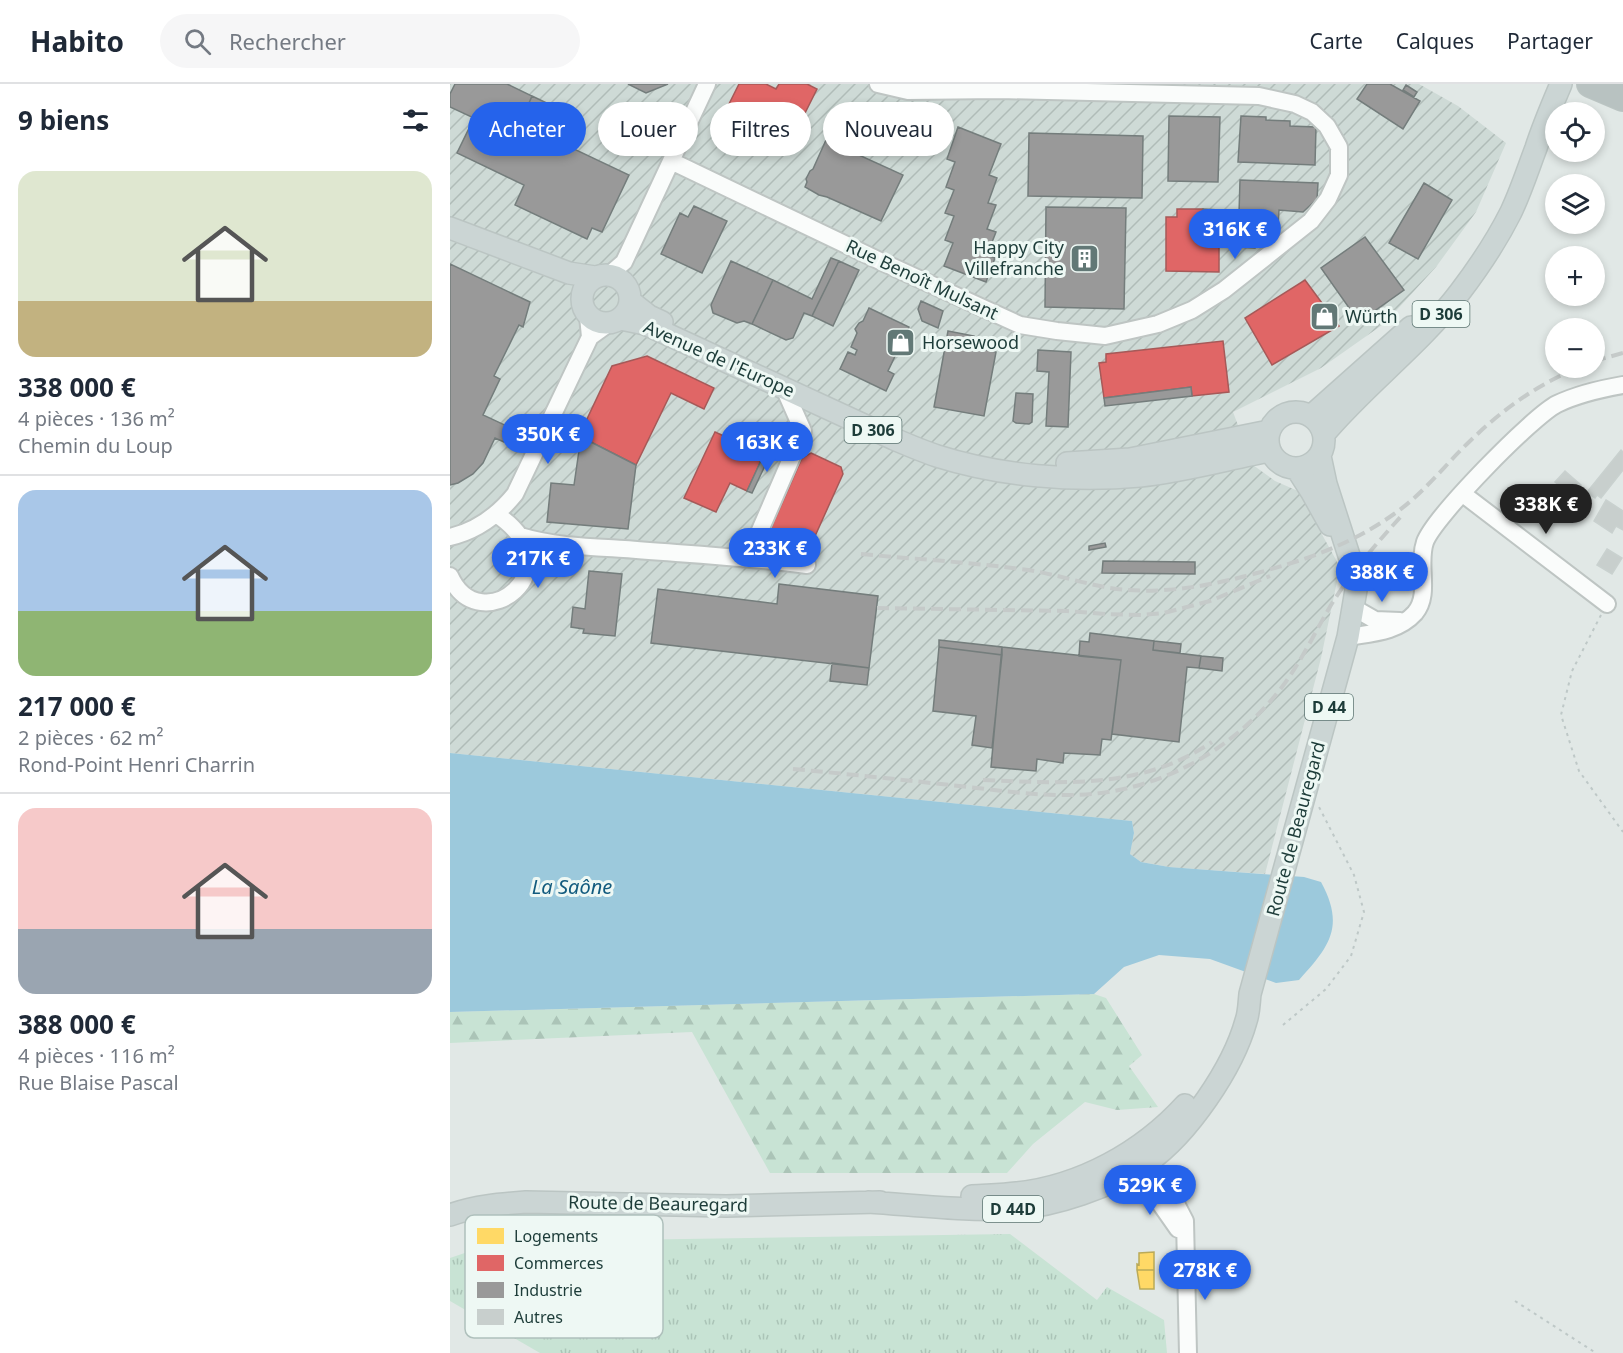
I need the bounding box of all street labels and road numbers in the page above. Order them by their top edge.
street label: Rue Benoît Mulsant [842,233,1003,325]
road number: D 306 [1412,301,1470,327]
street label: Avenue de l'Europe [640,314,799,402]
road number: D 306 [844,417,902,443]
road number: D 44 [1305,694,1353,720]
street label: Route de Beauregard [1260,739,1330,919]
street label: Route de Beauregard [568,1189,748,1217]
road number: D 44D [983,1196,1043,1222]

